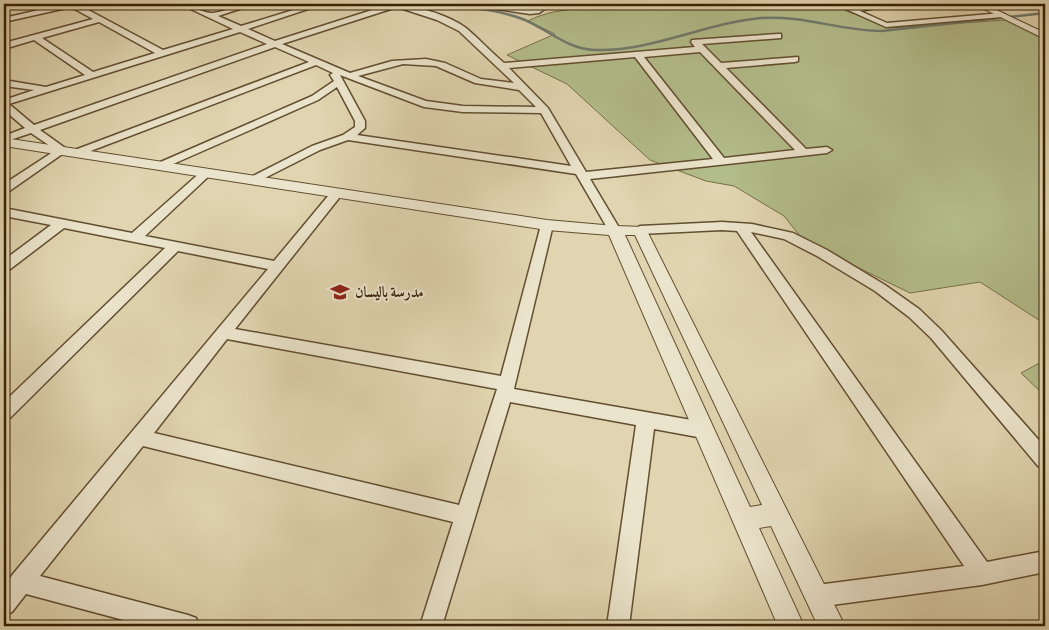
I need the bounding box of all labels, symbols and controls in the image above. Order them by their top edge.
school or university icon: مدرسة بالیسان [329,281,351,303]
place label: مدرسة بالیسان [355,283,424,302]

